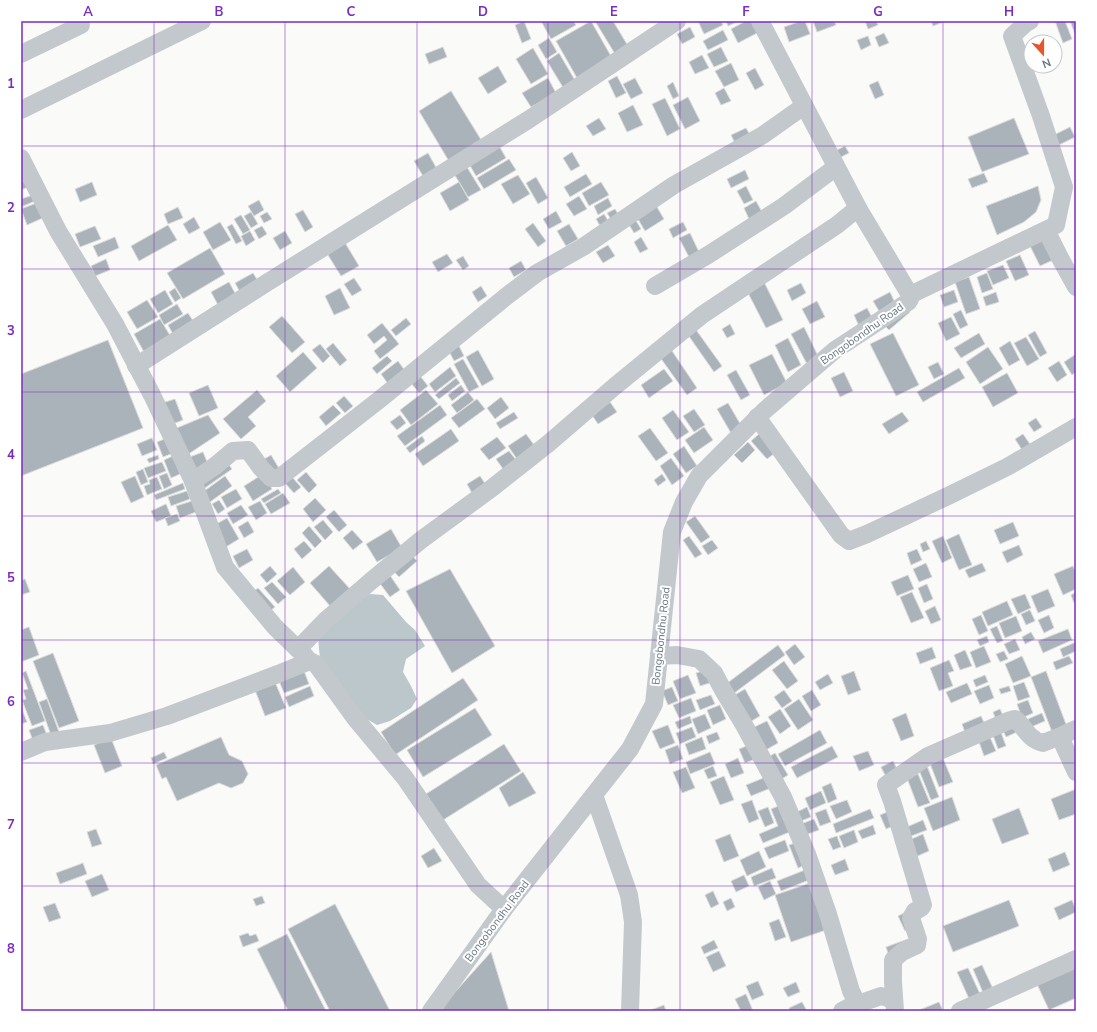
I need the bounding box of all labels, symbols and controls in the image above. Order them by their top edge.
text: A [83,3,93,21]
text: B [215,3,224,21]
text: C [347,3,356,21]
text: D [478,3,488,21]
text: E [610,3,618,21]
text: F [742,3,750,21]
text: G [873,3,883,21]
text: H [1004,3,1014,21]
north arrow [1023,34,1063,74]
text: N [1040,54,1053,71]
text: 1 [7,75,15,93]
text: 2 [7,199,15,217]
street label: Bongobondhu Road [817,300,907,368]
text: 3 [7,322,15,340]
text: 4 [7,446,15,464]
text: 5 [7,569,15,587]
street label: Bongobondhu Road [648,586,674,686]
text: 6 [7,693,15,711]
text: 7 [7,816,15,834]
street label: Bongobondhu Road [461,877,533,965]
text: 8 [7,940,15,958]

